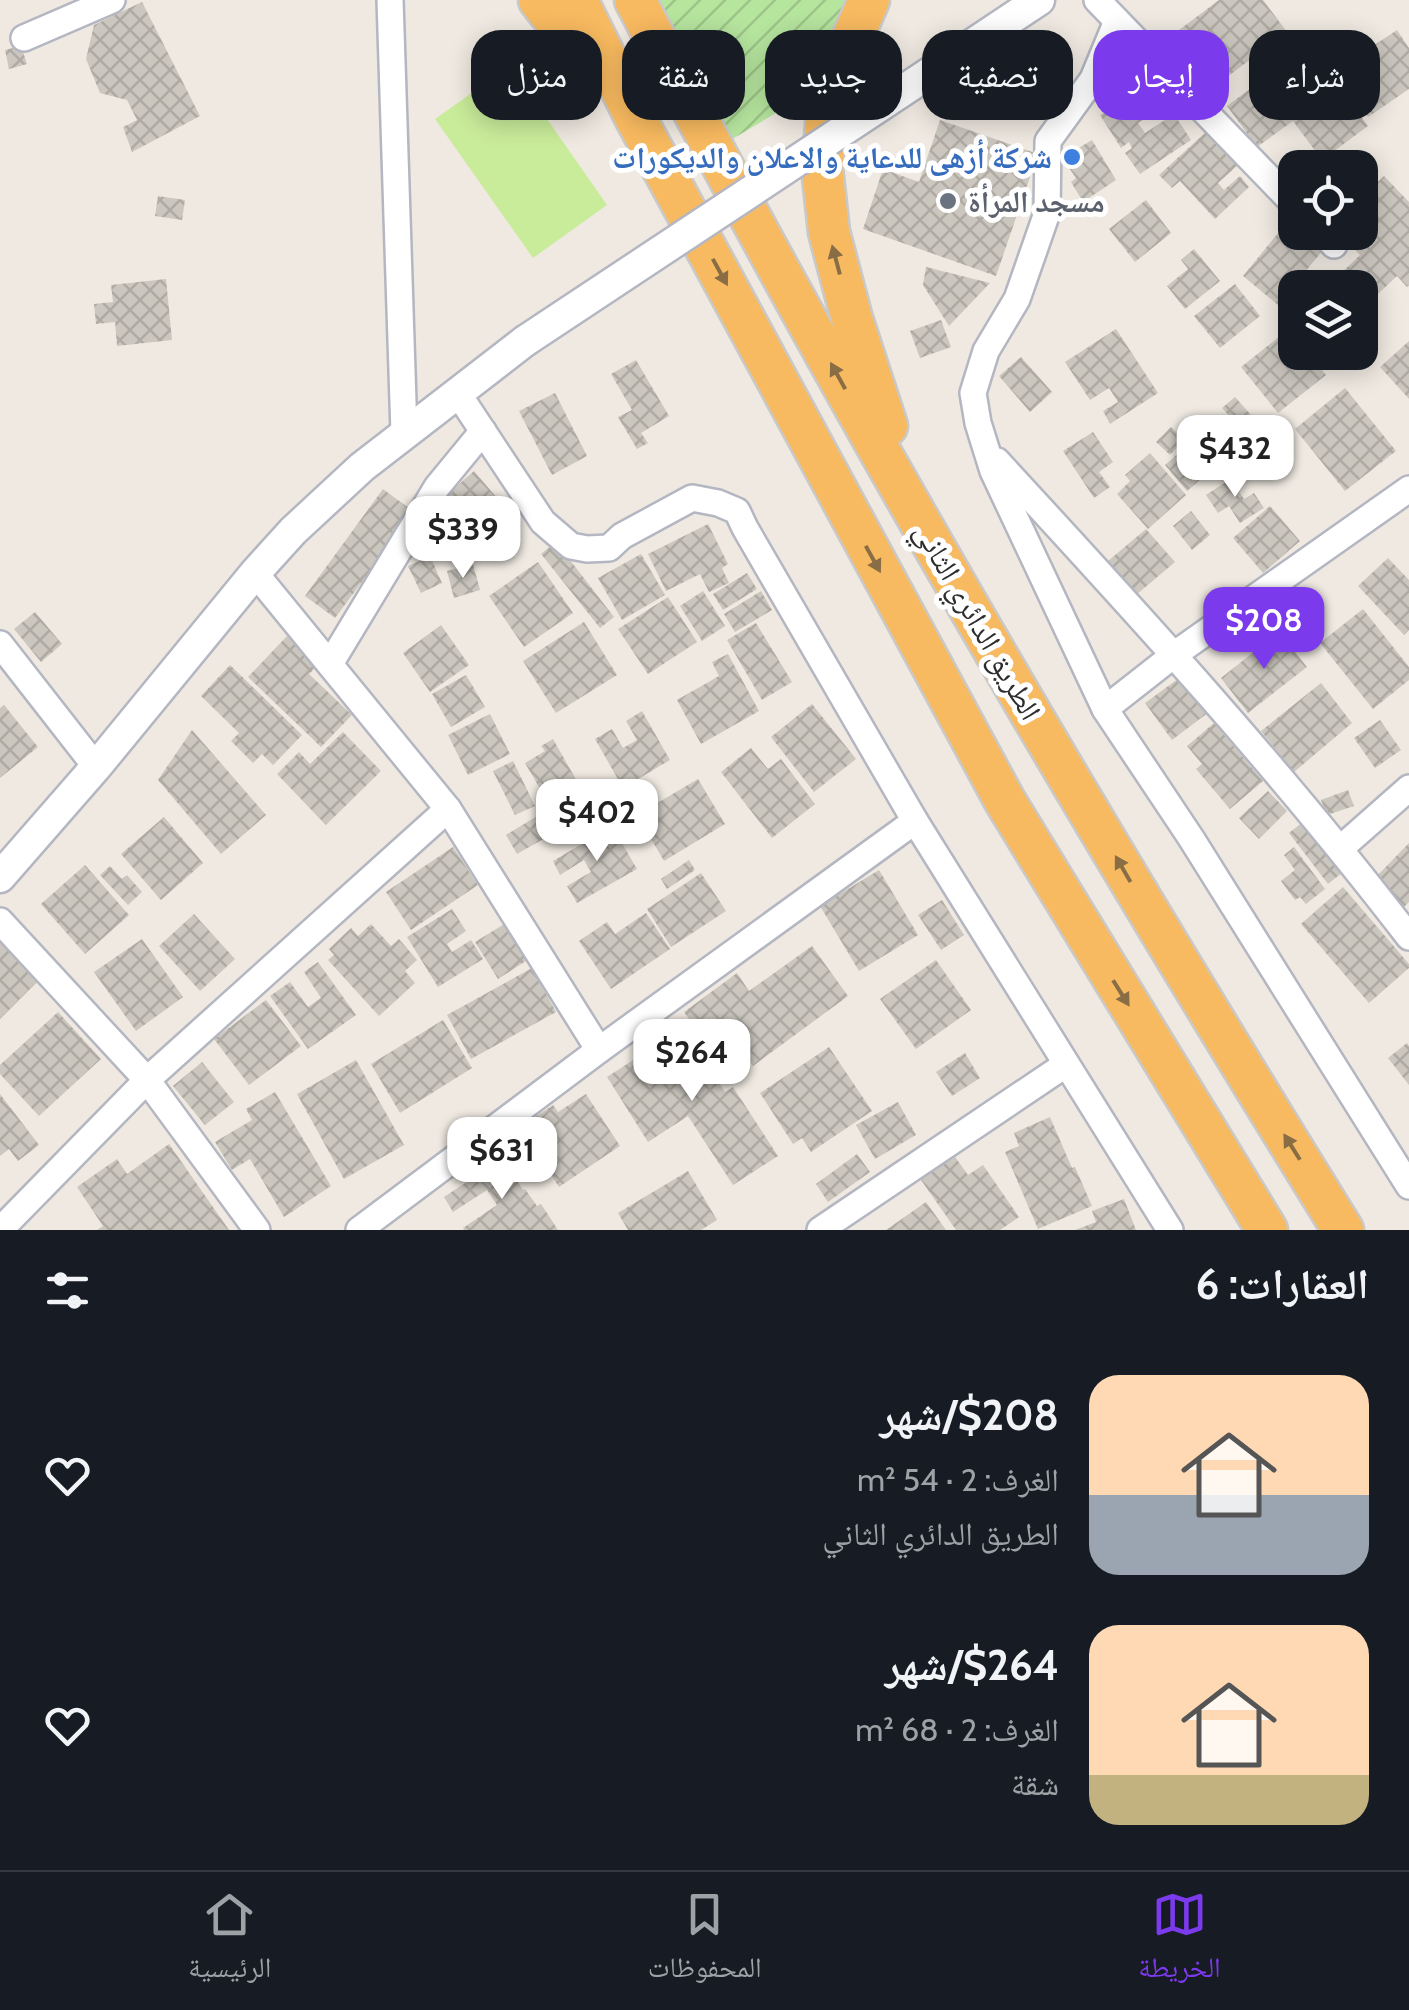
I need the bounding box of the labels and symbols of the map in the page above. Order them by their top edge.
place label: شركة أزهى للدعاية والاعلان والديكورات [612,139,1052,176]
marker: شركة أزهى للدعاية والاعلان والديكورات [1061,146,1083,168]
place label: مسجد المرأة [968,183,1105,220]
marker: مسجد المرأة [937,190,959,212]
one-way arrow [828,244,844,275]
one-way arrow [711,258,729,286]
one-way arrow [830,361,847,390]
pin: $432 [1176,415,1294,500]
pin: $339 [404,496,522,581]
street label: الطريق الدائري الثاني [902,516,1050,729]
one-way arrow [864,544,881,573]
pin: $208 [1205,587,1323,672]
pin: $402 [538,779,656,864]
one-way arrow [1115,855,1133,883]
one-way arrow [1112,979,1129,1007]
pin: $264 [633,1019,751,1104]
pin: $631 [443,1117,561,1202]
one-way arrow [1283,1133,1301,1161]

